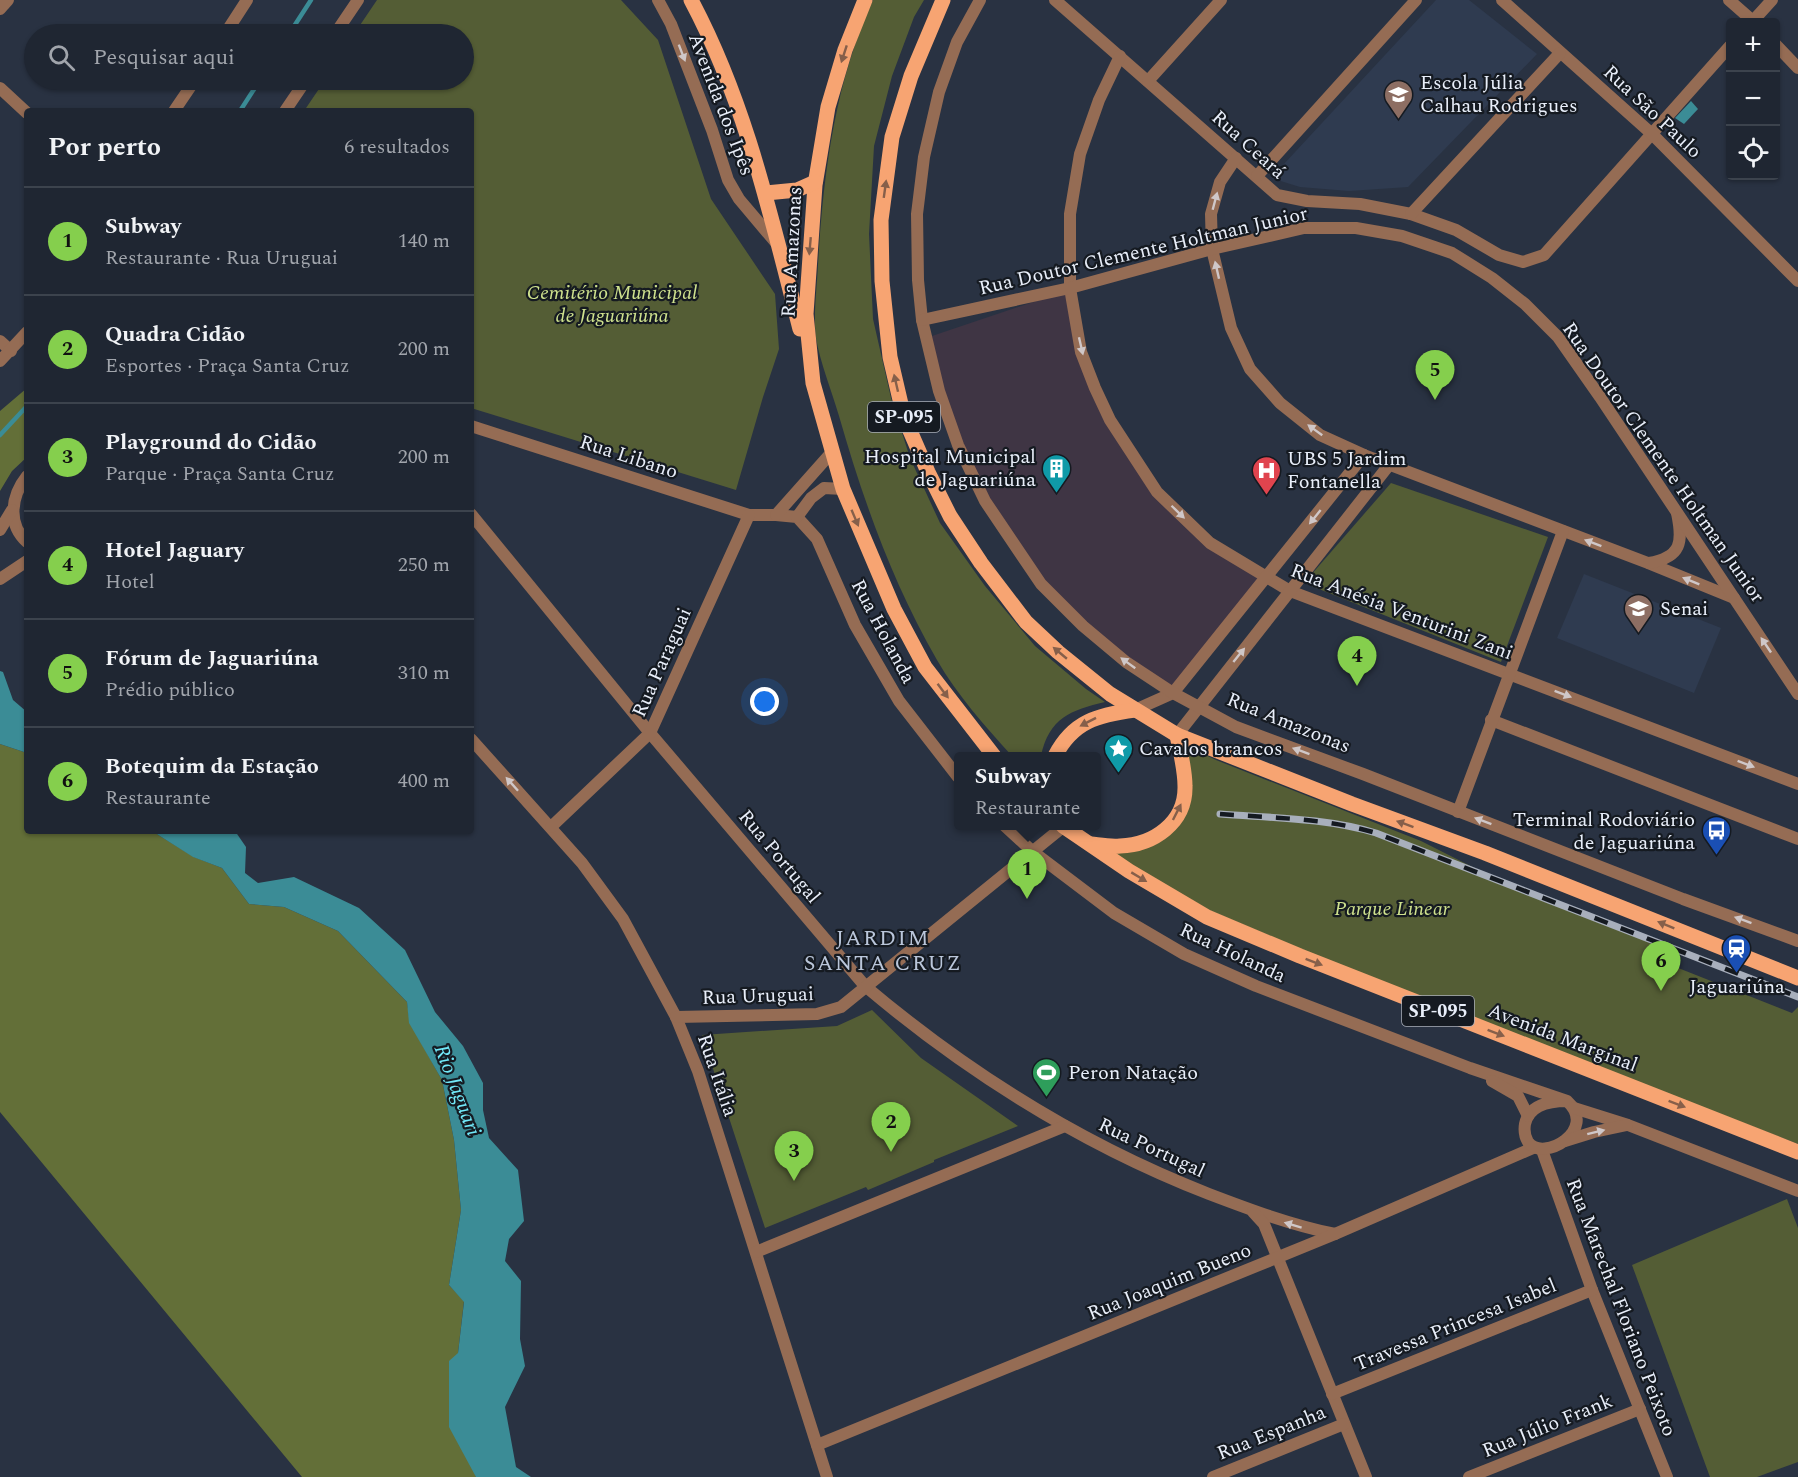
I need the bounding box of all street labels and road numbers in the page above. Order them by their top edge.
street label: Avenida dos Ipês [680,29,762,180]
street label: Rua São Paulo [1596,58,1709,166]
street label: Rua Ceará [1204,103,1292,187]
street label: Rua Amazonas [774,186,810,318]
street label: Rua Doutor Clemente Holtman Junior [976,198,1311,303]
street label: Rua Doutor Clemente Holtman Junior [1554,316,1772,609]
road number: SP-095 [868,402,940,432]
street label: Rua Libano [576,427,682,487]
street label: Rua Anésia Venturini Zani [1286,556,1517,668]
street label: Rua Holanda [843,574,923,689]
street label: Rua Paraguai [624,603,699,722]
street label: Rua Amazonas [1222,684,1355,761]
street label: Rua Portugal [731,803,828,910]
street label: Rua Holanda [1174,915,1291,991]
street label: Rua Uruguai [701,979,815,1013]
road number: SP-095 [1402,996,1474,1026]
street label: Avenida Marginal [1483,996,1642,1080]
street label: Rua Itália [689,1030,745,1121]
street label: Rua Portugal [1093,1110,1210,1186]
street label: Rua Marechal Floriano Peixoto [1558,1174,1684,1441]
street label: Rua Joaquim Bueno [1083,1235,1256,1329]
street label: Travessa Princesa Isabel [1350,1271,1561,1379]
street label: Rua Júlio Frank [1478,1386,1617,1466]
street label: Rua Espanha [1212,1397,1331,1468]

